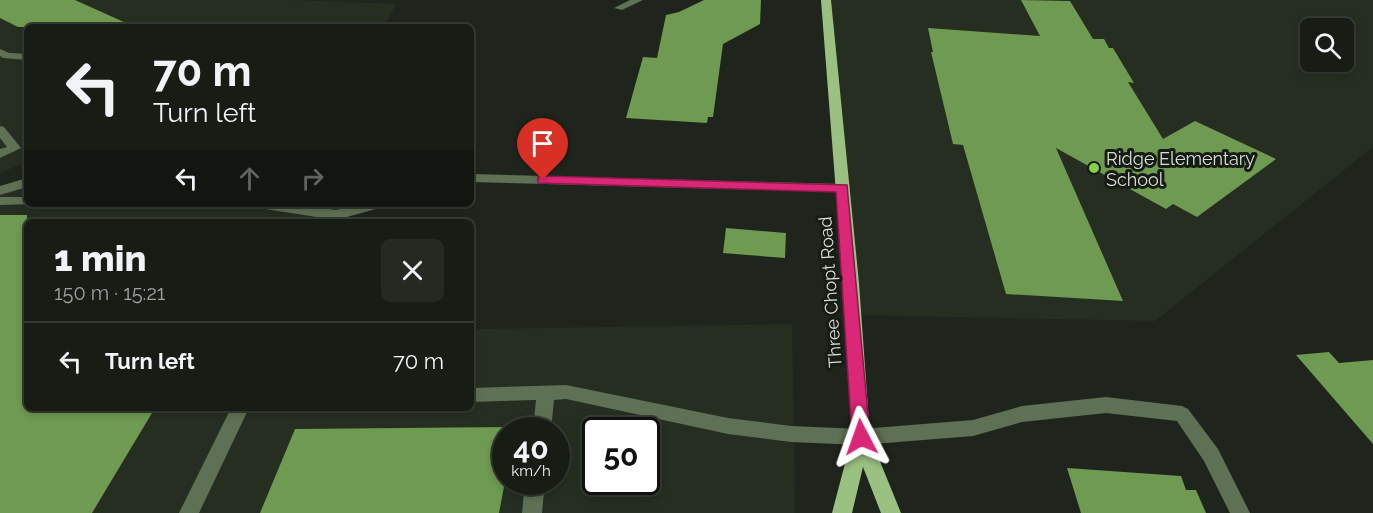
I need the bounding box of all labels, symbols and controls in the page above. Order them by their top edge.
map controls [1300,18,1354,72]
button: search [1300,18,1354,72]
text: 70 m [153,47,252,96]
icon: left [54,48,132,126]
text: Turn left [153,97,256,128]
pin [517,118,568,180]
icon: arrive [526,127,559,160]
place label: Ridge Elementary School [1106,148,1255,190]
marker: Ridge Elementary School [1087,161,1101,175]
icon: left [170,162,203,195]
icon: ahead [233,162,266,195]
icon: right [296,162,329,195]
street label: Three Chopt Road [814,216,846,368]
text: 1 min [54,237,146,279]
button: close [381,239,444,302]
text: 150 m · 15:21 [54,281,165,305]
icon: left [54,345,87,378]
text: Turn left [105,348,195,374]
text: 70 m [393,348,444,374]
position arrow [829,405,893,469]
speed limit sign: 50 [582,417,660,495]
text: 40 [513,431,549,466]
text: km/h [511,462,551,480]

